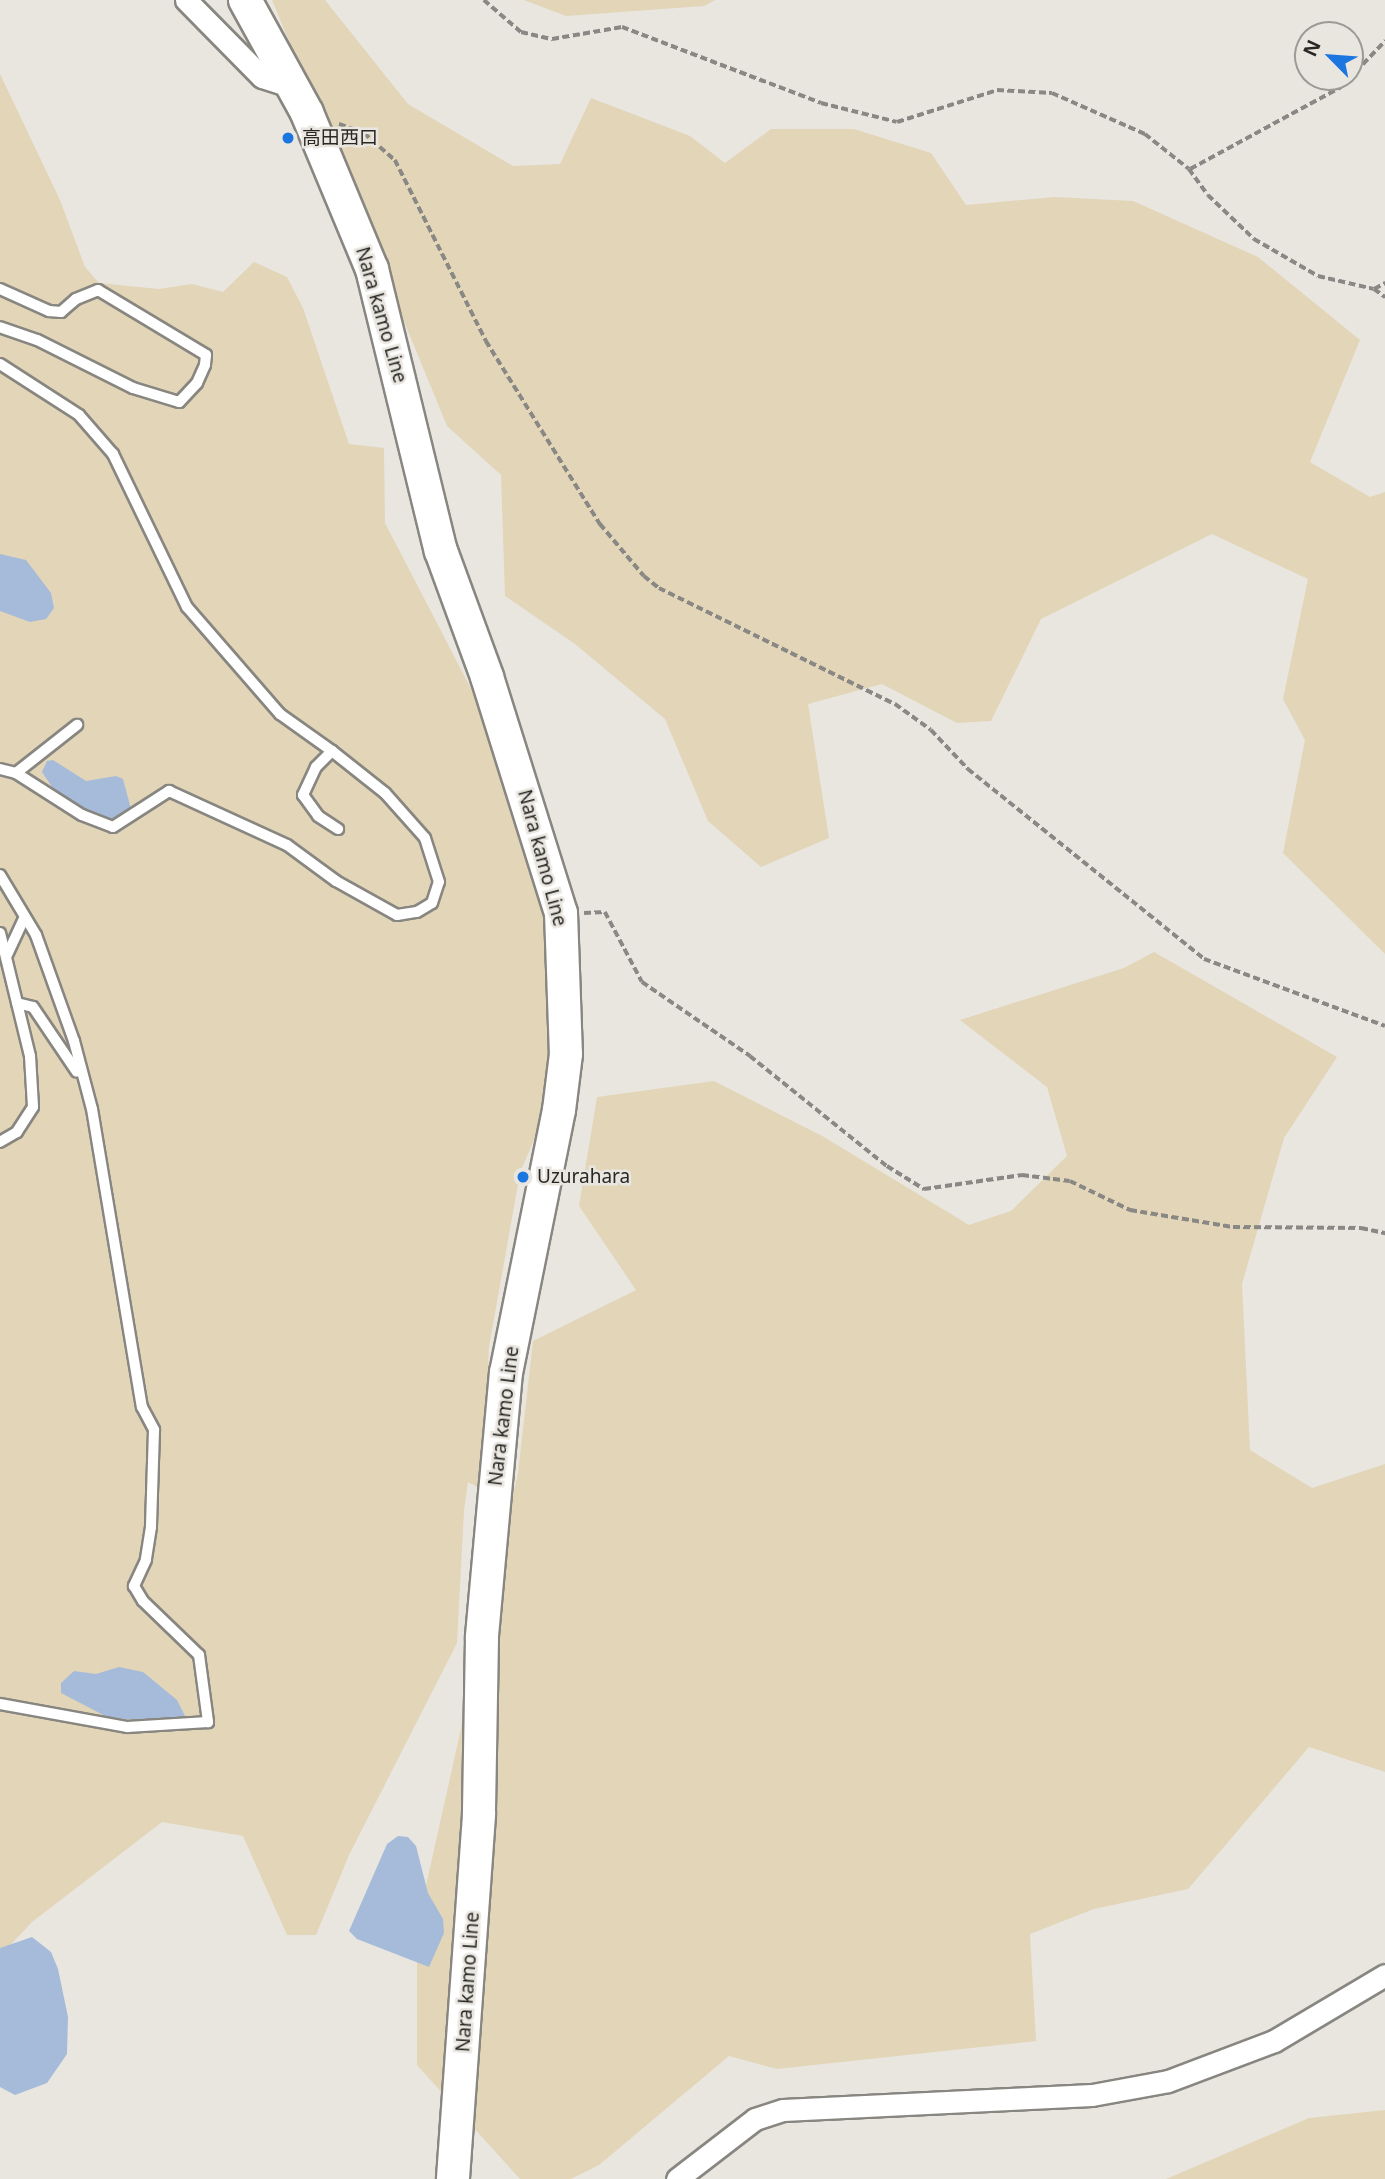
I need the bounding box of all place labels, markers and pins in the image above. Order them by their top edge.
place label: 高田西口 [302,127,378,149]
marker: 高田西口 [280,130,296,146]
place label: Uzurahara [537,1166,630,1188]
marker: Uzurahara [515,1169,531,1185]

